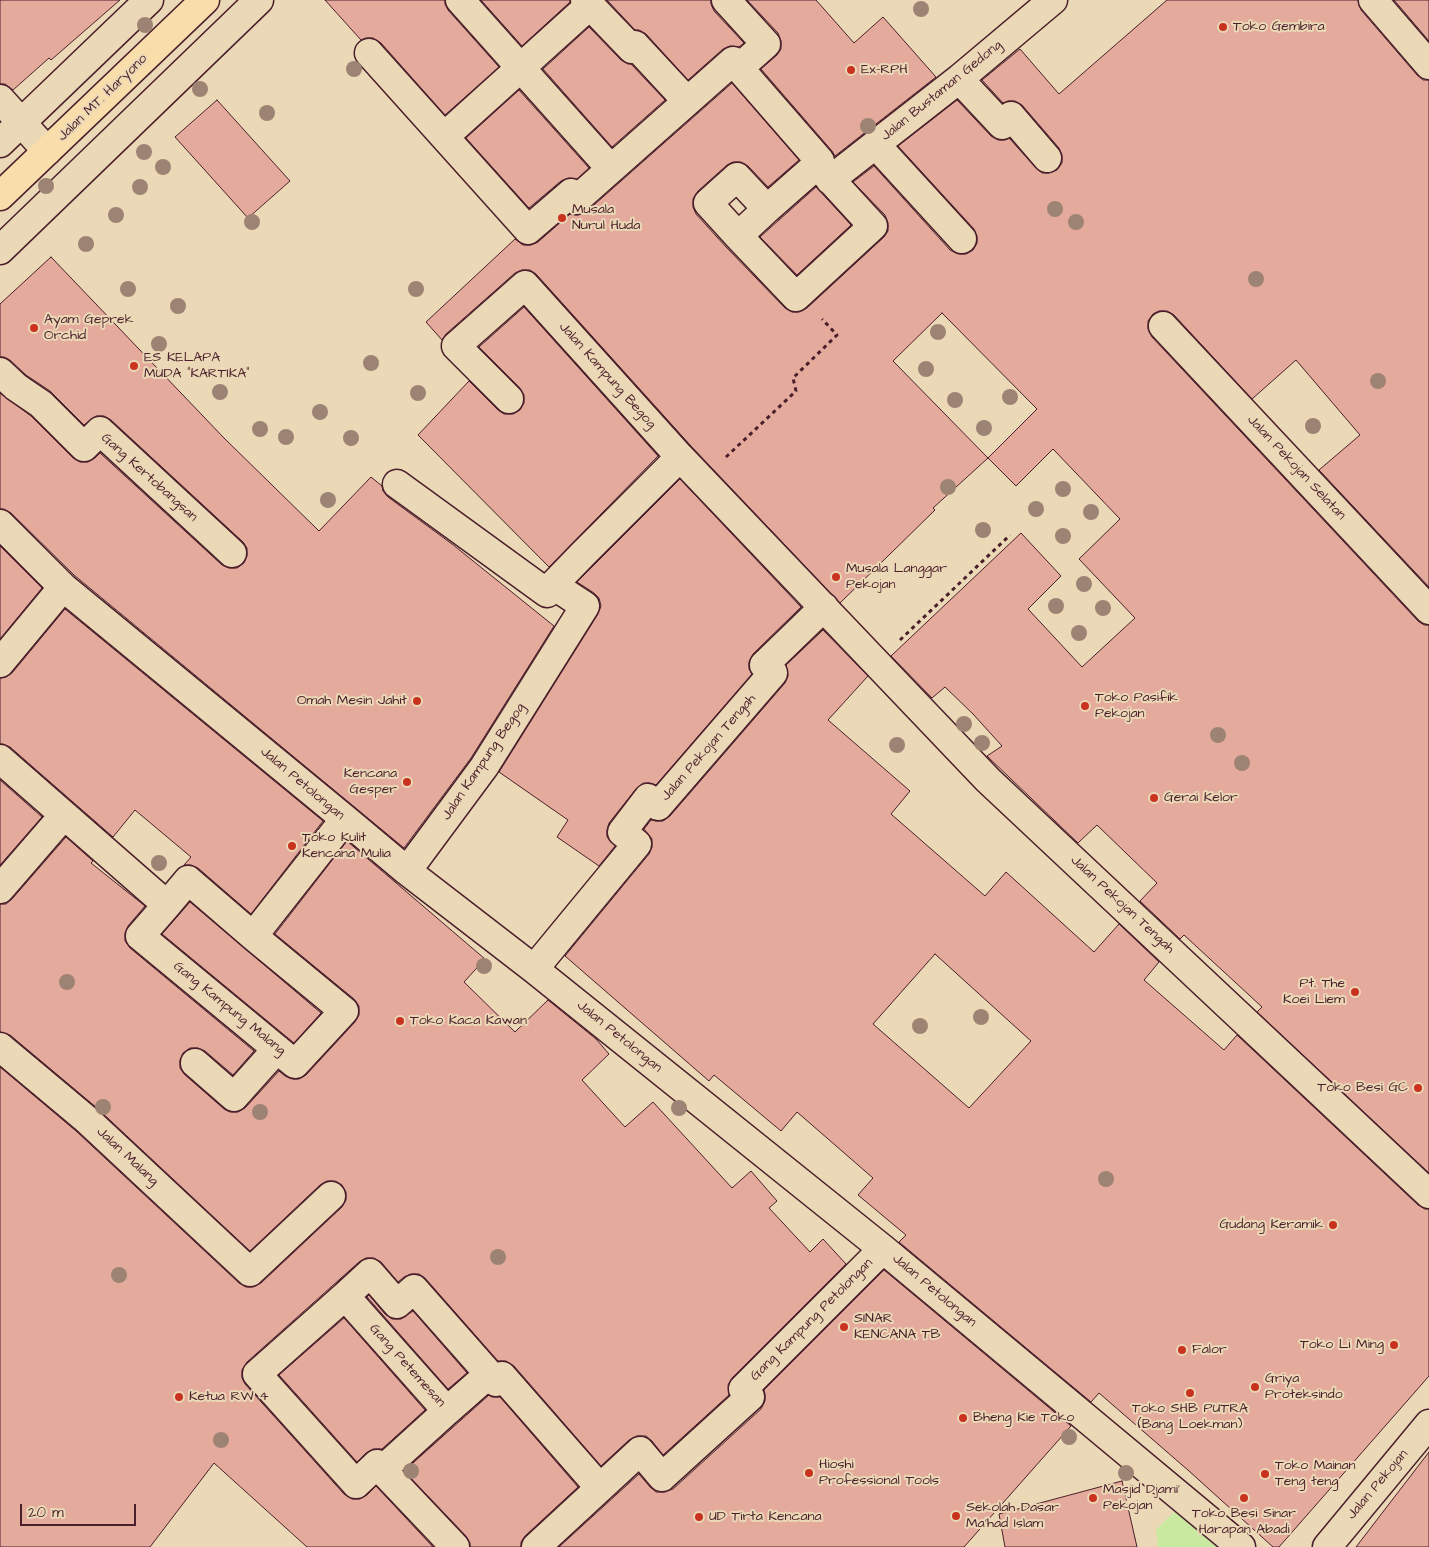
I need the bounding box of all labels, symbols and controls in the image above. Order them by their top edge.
place label: Toko Gembira [1233,19,1325,35]
marker: Toko Gembira [1217,21,1229,33]
street label: Jalan Bustaman Gedong [878,37,1006,145]
street label: Jalan MT. Haryono [55,51,151,145]
place label: Ex-RPH [861,62,908,78]
marker: Ex-RPH [845,64,857,76]
place label: Musala Nurul Huda [572,202,640,234]
marker: Musala Nurul Huda [556,212,568,224]
place label: Ayam Geprek Orchid [44,312,133,344]
street label: Jalan Kampung Begog [555,319,659,433]
marker: Ayam Geprek Orchid [28,322,40,334]
place label: ES KELAPA MUDA "KARTIKA" [144,350,249,382]
marker: ES KELAPA MUDA "KARTIKA" [128,360,140,372]
street label: Jalan Pekojan Selatan [1243,412,1349,524]
street label: Gang Kertobangsan [97,430,201,526]
place label: Musala Langgar Pekojan [846,561,947,594]
marker: Musala Langgar Pekojan [830,571,842,583]
place label: Toko Pasifik Pekojan [1095,690,1178,722]
street label: Jalan Pekojan Tengah [658,691,760,805]
place label: Omah Mesin Jahit [297,693,407,709]
marker: Omah Mesin Jahit [411,695,423,707]
street label: Jalan Kampung Begog [439,700,529,824]
marker: Toko Pasifik Pekojan [1079,700,1091,712]
street label: Jalan Petolongan [256,744,348,824]
place label: Kencana Gesper [344,766,397,799]
marker: Kencana Gesper [401,776,413,788]
place label: Gerai Kelor [1164,790,1238,806]
marker: Gerai Kelor [1148,792,1160,804]
place label: Toko Kulit Kencana Mulia [302,830,391,862]
marker: Toko Kulit Kencana Mulia [286,840,298,852]
street label: Jalan Pekojan Tengah [1066,852,1178,958]
street label: Gang Kampung Malang [169,958,289,1060]
place label: Pt. The Koei Liem [1283,976,1345,1009]
marker: Pt. The Koei Liem [1349,986,1361,998]
street label: Jalan Petolongan [573,997,665,1077]
place label: Toko Kaca Kawan [410,1013,527,1029]
marker: Toko Kaca Kawan [394,1015,406,1027]
place label: Toko Besi GC [1317,1080,1408,1096]
marker: Toko Besi GC [1412,1082,1424,1094]
street label: Jalan Malang [92,1124,162,1190]
place label: Gudang Keramik [1220,1217,1323,1233]
marker: Gudang Keramik [1327,1219,1339,1231]
street label: Jalan Petolongan [888,1251,980,1331]
street label: Gang Kampung Petolongan [747,1255,877,1385]
place label: SINAR KENCANA TB [854,1311,940,1344]
street label: Gang Petemesan [365,1321,449,1411]
marker: SINAR KENCANA TB [838,1321,850,1333]
place label: Toko Li Ming [1300,1337,1384,1353]
marker: Toko Li Ming [1388,1339,1400,1351]
place label: Falor [1192,1342,1227,1358]
marker: Falor [1176,1344,1188,1356]
place label: Griya Proteksindo [1265,1371,1343,1404]
marker: Griya Proteksindo [1249,1381,1261,1393]
marker: Toko SHB PUTRA (Bang Loekman) [1184,1387,1196,1399]
place label: Ketua RW 4 [189,1389,269,1405]
marker: Ketua RW 4 [173,1391,185,1403]
place label: Toko SHB PUTRA (Bang Loekman) [1132,1401,1248,1434]
place label: Bheng Kie Toko [973,1410,1074,1426]
marker: Bheng Kie Toko [957,1412,969,1424]
street label: Jalan Pekojan [1344,1447,1412,1523]
place label: Hioshi Professional Tools [819,1457,939,1490]
place label: Toko Mainan Teng teng [1275,1458,1356,1490]
marker: Hioshi Professional Tools [803,1467,815,1479]
marker: Toko Mainan Teng teng [1259,1468,1271,1480]
place label: Masjid Djami' Pekojan [1103,1482,1180,1514]
marker: Masjid Djami' Pekojan [1087,1492,1099,1504]
marker: Toko Besi Sinar Harapan Abadi [1238,1492,1250,1504]
scale bar [22,1494,139,1526]
place label: Sekolah Dasar Ma'had Islam [966,1500,1059,1532]
text: 20 m [28,1502,64,1523]
place label: Toko Besi Sinar Harapan Abadi [1192,1506,1296,1538]
place label: UD Tirta Kencana [709,1509,822,1525]
marker: Sekolah Dasar Ma'had Islam [950,1510,962,1522]
marker: UD Tirta Kencana [693,1511,705,1523]

